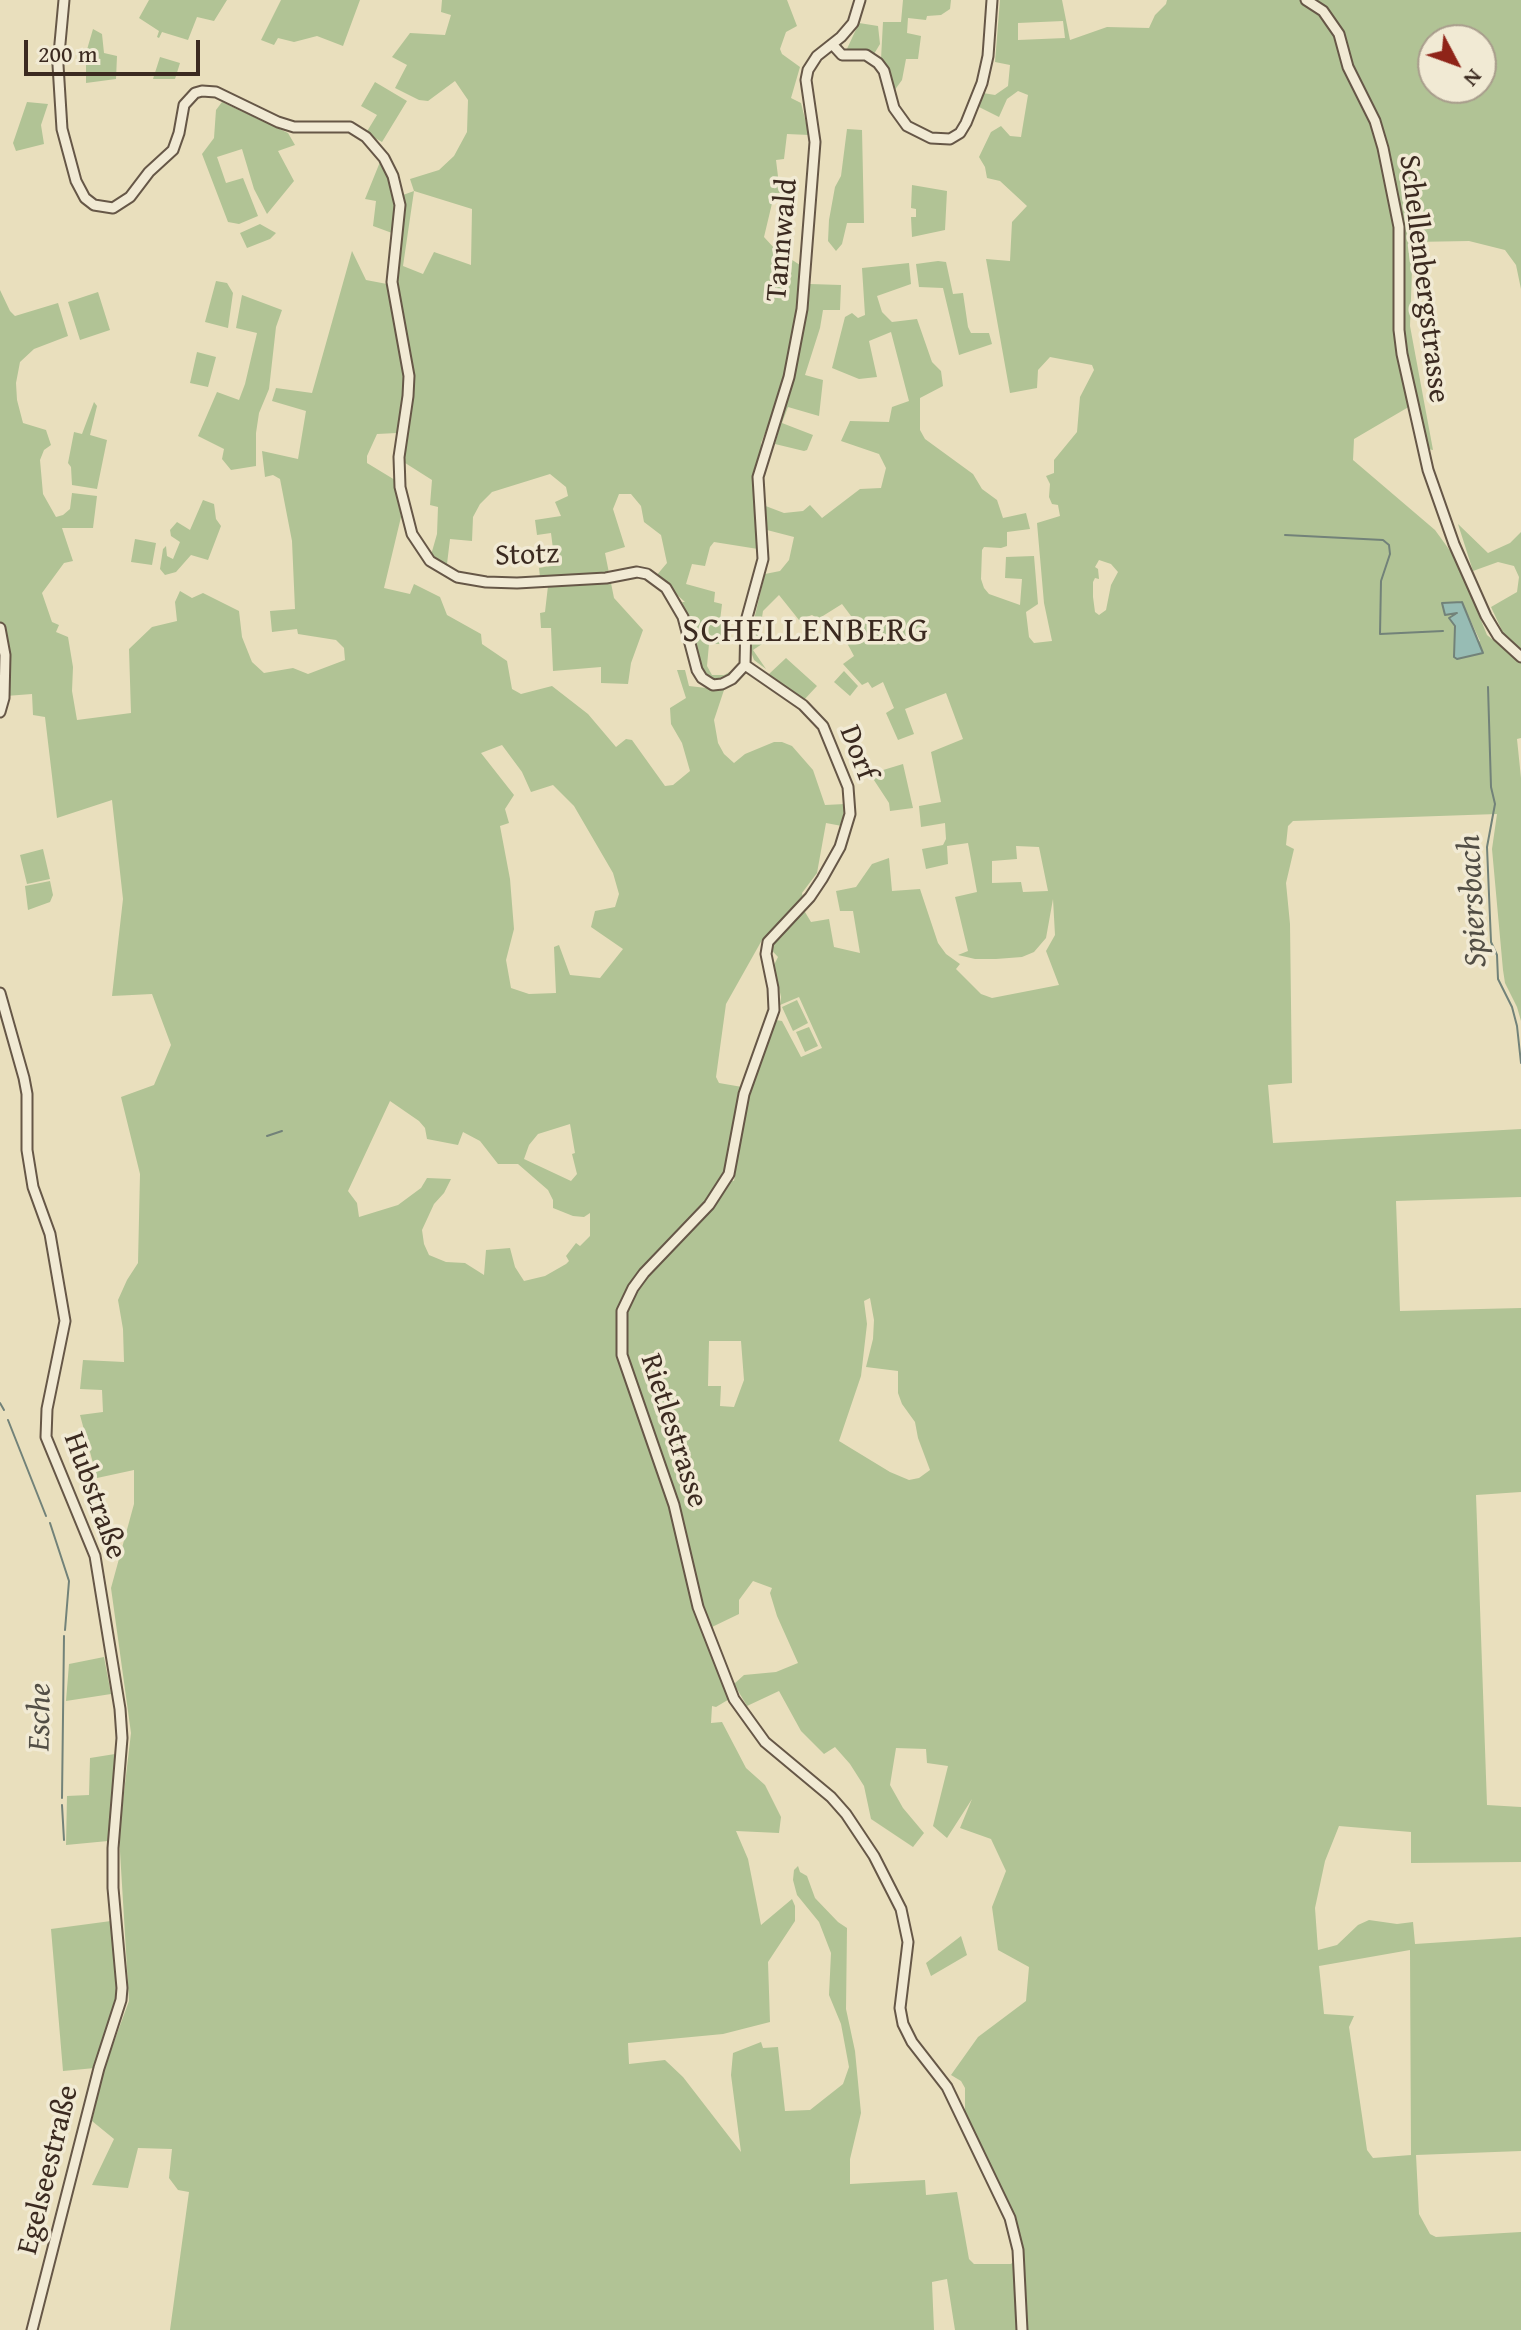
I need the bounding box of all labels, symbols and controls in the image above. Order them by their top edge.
scale bar [28,24,204,74]
north arrow [1417,24,1497,104]
text: 200 m [38,36,98,71]
text: N [1457,62,1491,94]
street label: Schellenbergstrasse [1390,153,1456,405]
street label: Tannwald [760,177,806,303]
street label: Stotz [494,537,560,575]
district label: SCHELLENBERG [682,612,930,652]
street label: Dorf [830,721,884,785]
water label: Spiersbach [1451,834,1497,968]
street label: Rietlestrasse [631,1350,715,1512]
street label: Hubstraße [54,1428,134,1564]
water label: Esche [21,1683,61,1751]
street label: Egelseestraße [11,2082,87,2258]

